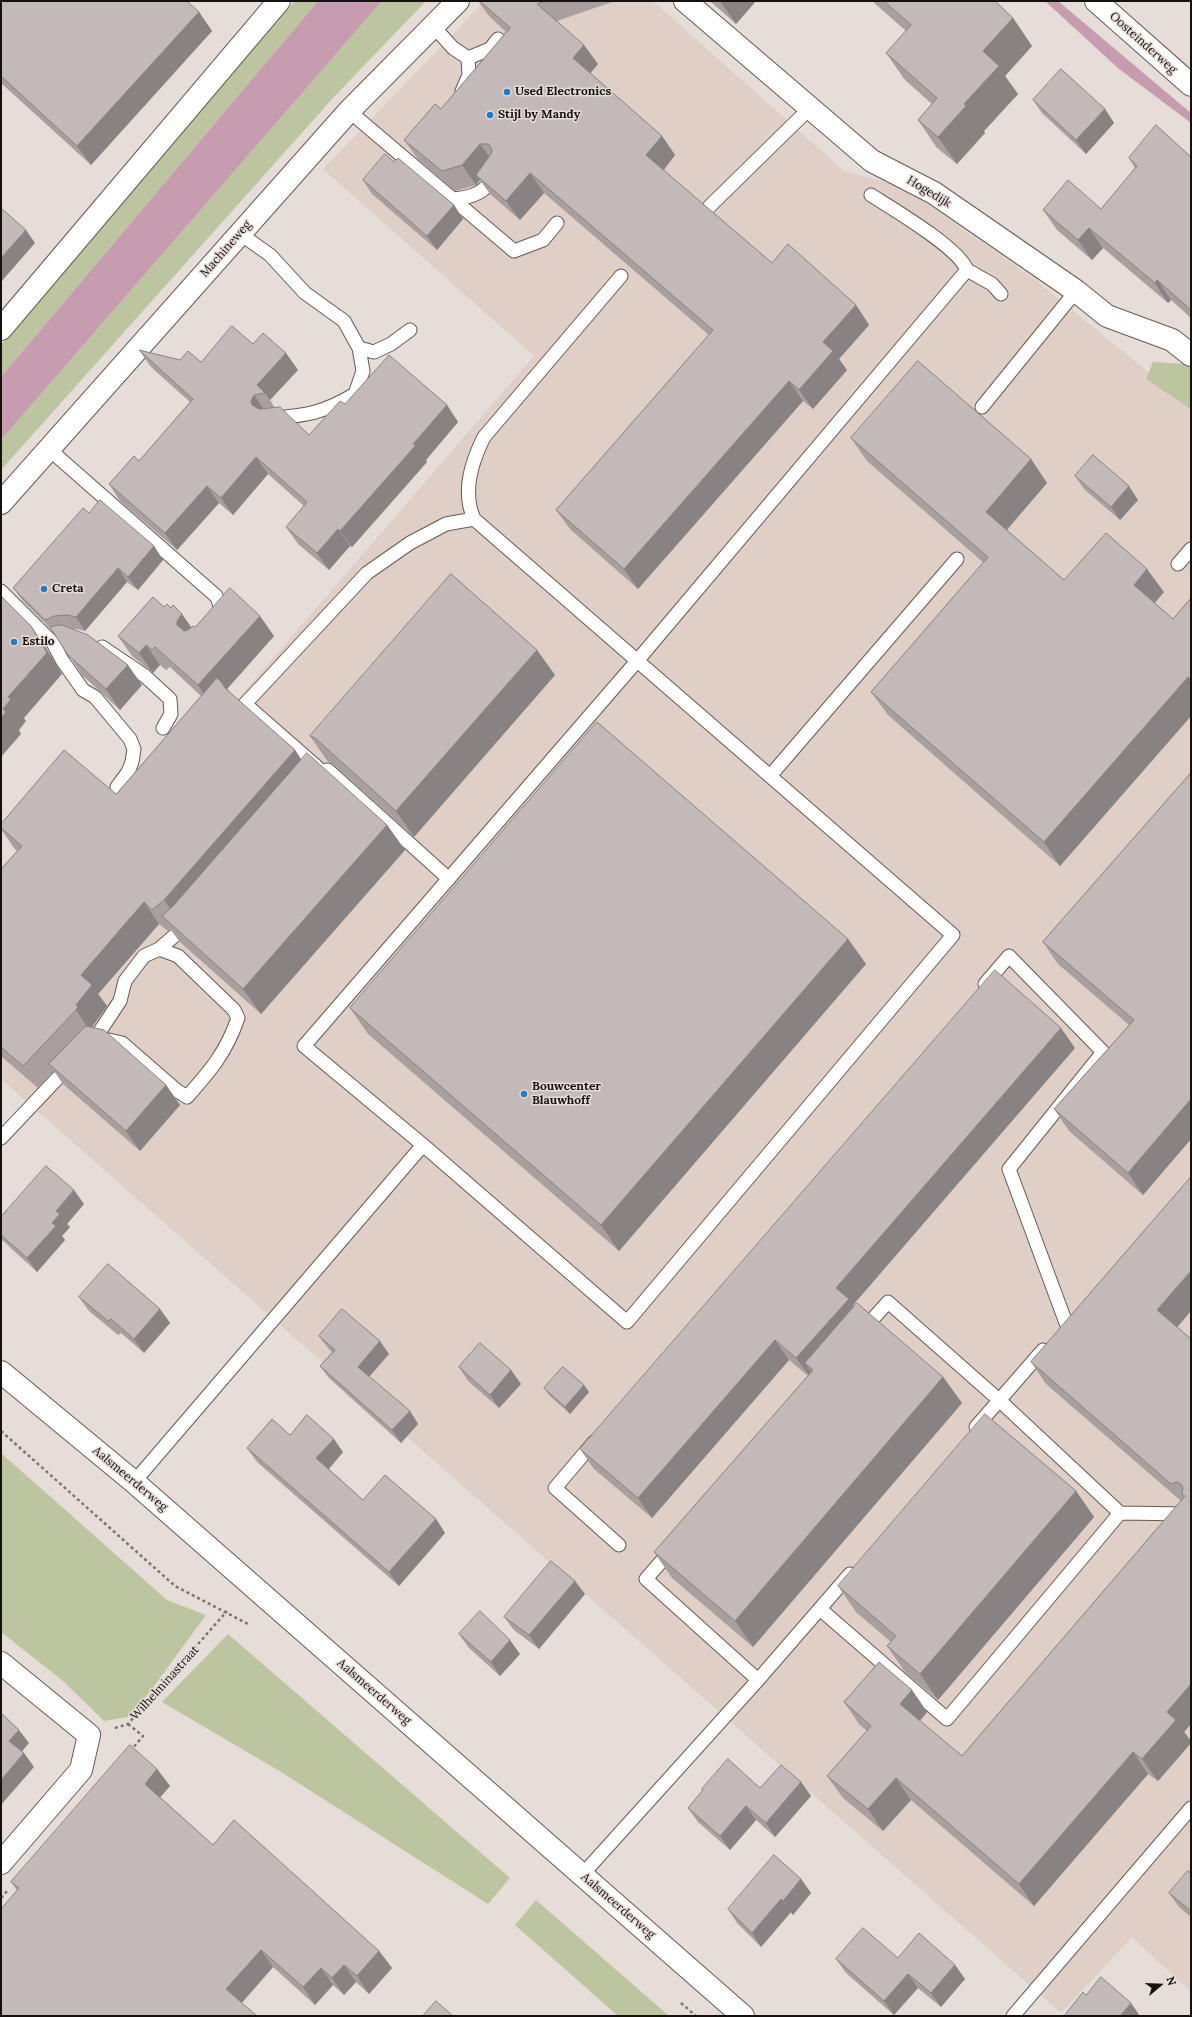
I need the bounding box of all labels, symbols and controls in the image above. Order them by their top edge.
street label: Oosteinderweg [1106,9,1180,77]
place label: Used Electronics [515,85,611,99]
marker: Used Electronics [502,87,512,97]
place label: Stijl by Mandy [498,108,580,122]
marker: Stijl by Mandy [485,110,495,120]
street label: Hogedijk [904,173,954,211]
street label: Machineweg [197,218,255,280]
place label: Creta [52,582,84,596]
marker: Creta [39,584,49,594]
place label: Estilo [22,635,55,649]
marker: Estilo [9,637,19,647]
place label: Bouwcenter Blauwhoff [532,1080,601,1108]
marker: Bouwcenter Blauwhoff [519,1089,529,1099]
street label: Aalsmeerderweg [90,1444,170,1514]
street label: Wilhelminastraat [128,1643,202,1723]
street label: Aalsmeerderweg [334,1656,414,1728]
street label: Aalsmeerderweg [578,1870,658,1942]
north arrow [1140,1965,1180,2005]
text: N [1163,1975,1179,1987]

